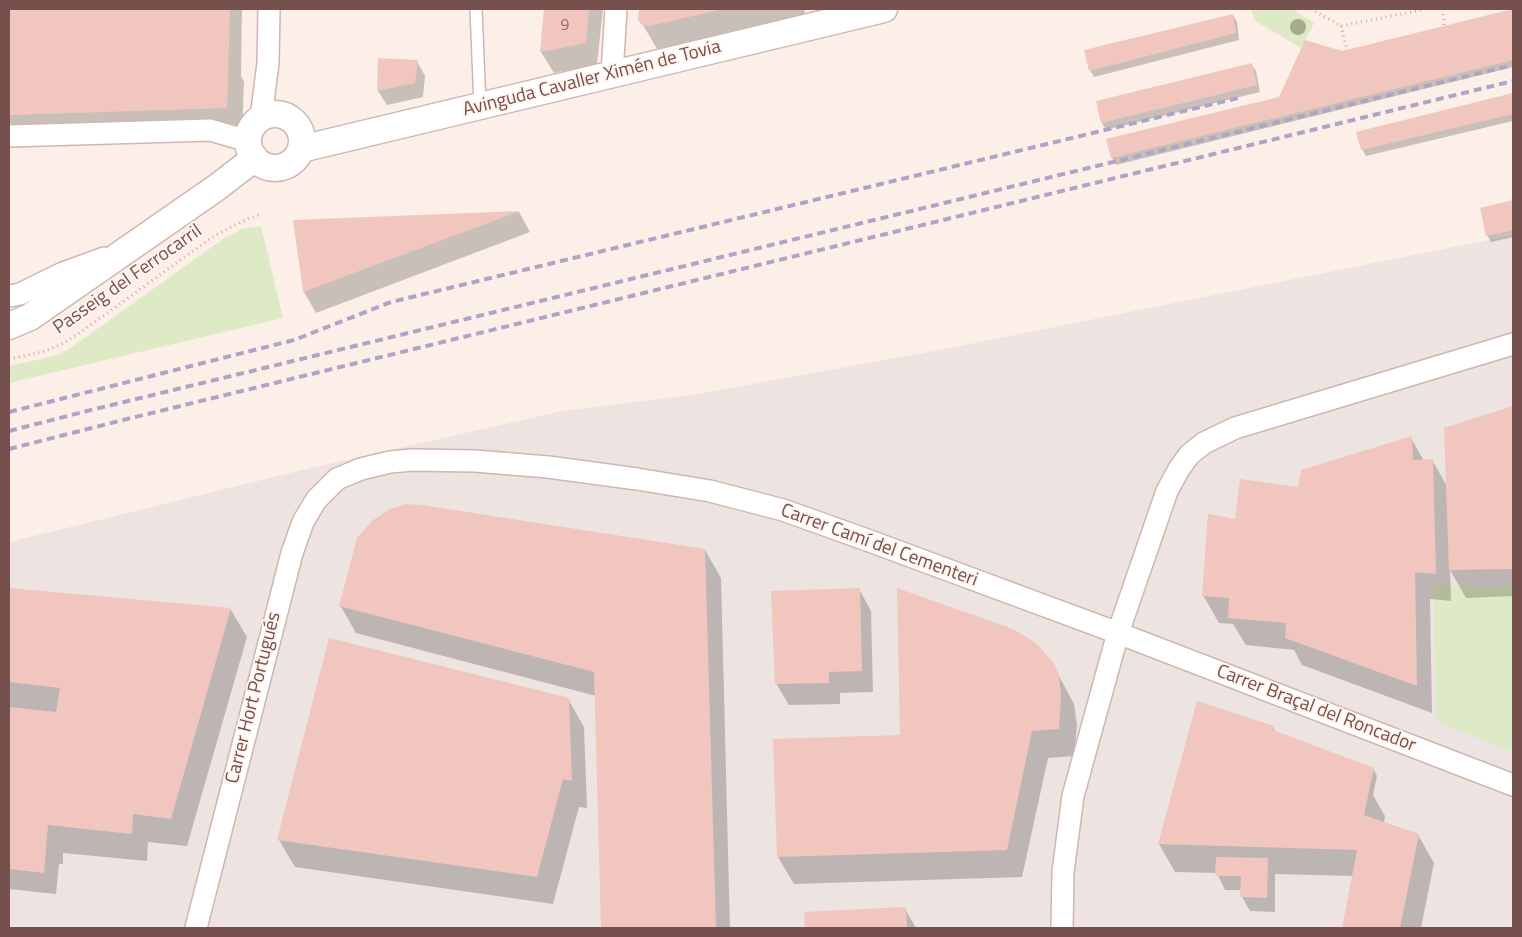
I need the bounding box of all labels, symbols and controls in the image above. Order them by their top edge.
house number: 9 [561,16,569,36]
street label: Avinguda Cavaller Ximén de Tovia [461,36,723,122]
street label: Passeig del Ferrocarril [49,220,207,340]
street label: Carrer Camí del Cementeri [777,500,981,592]
street label: Carrer Hort Portugués [222,610,286,786]
street label: Carrer Braçal del Roncador [1213,660,1419,758]

